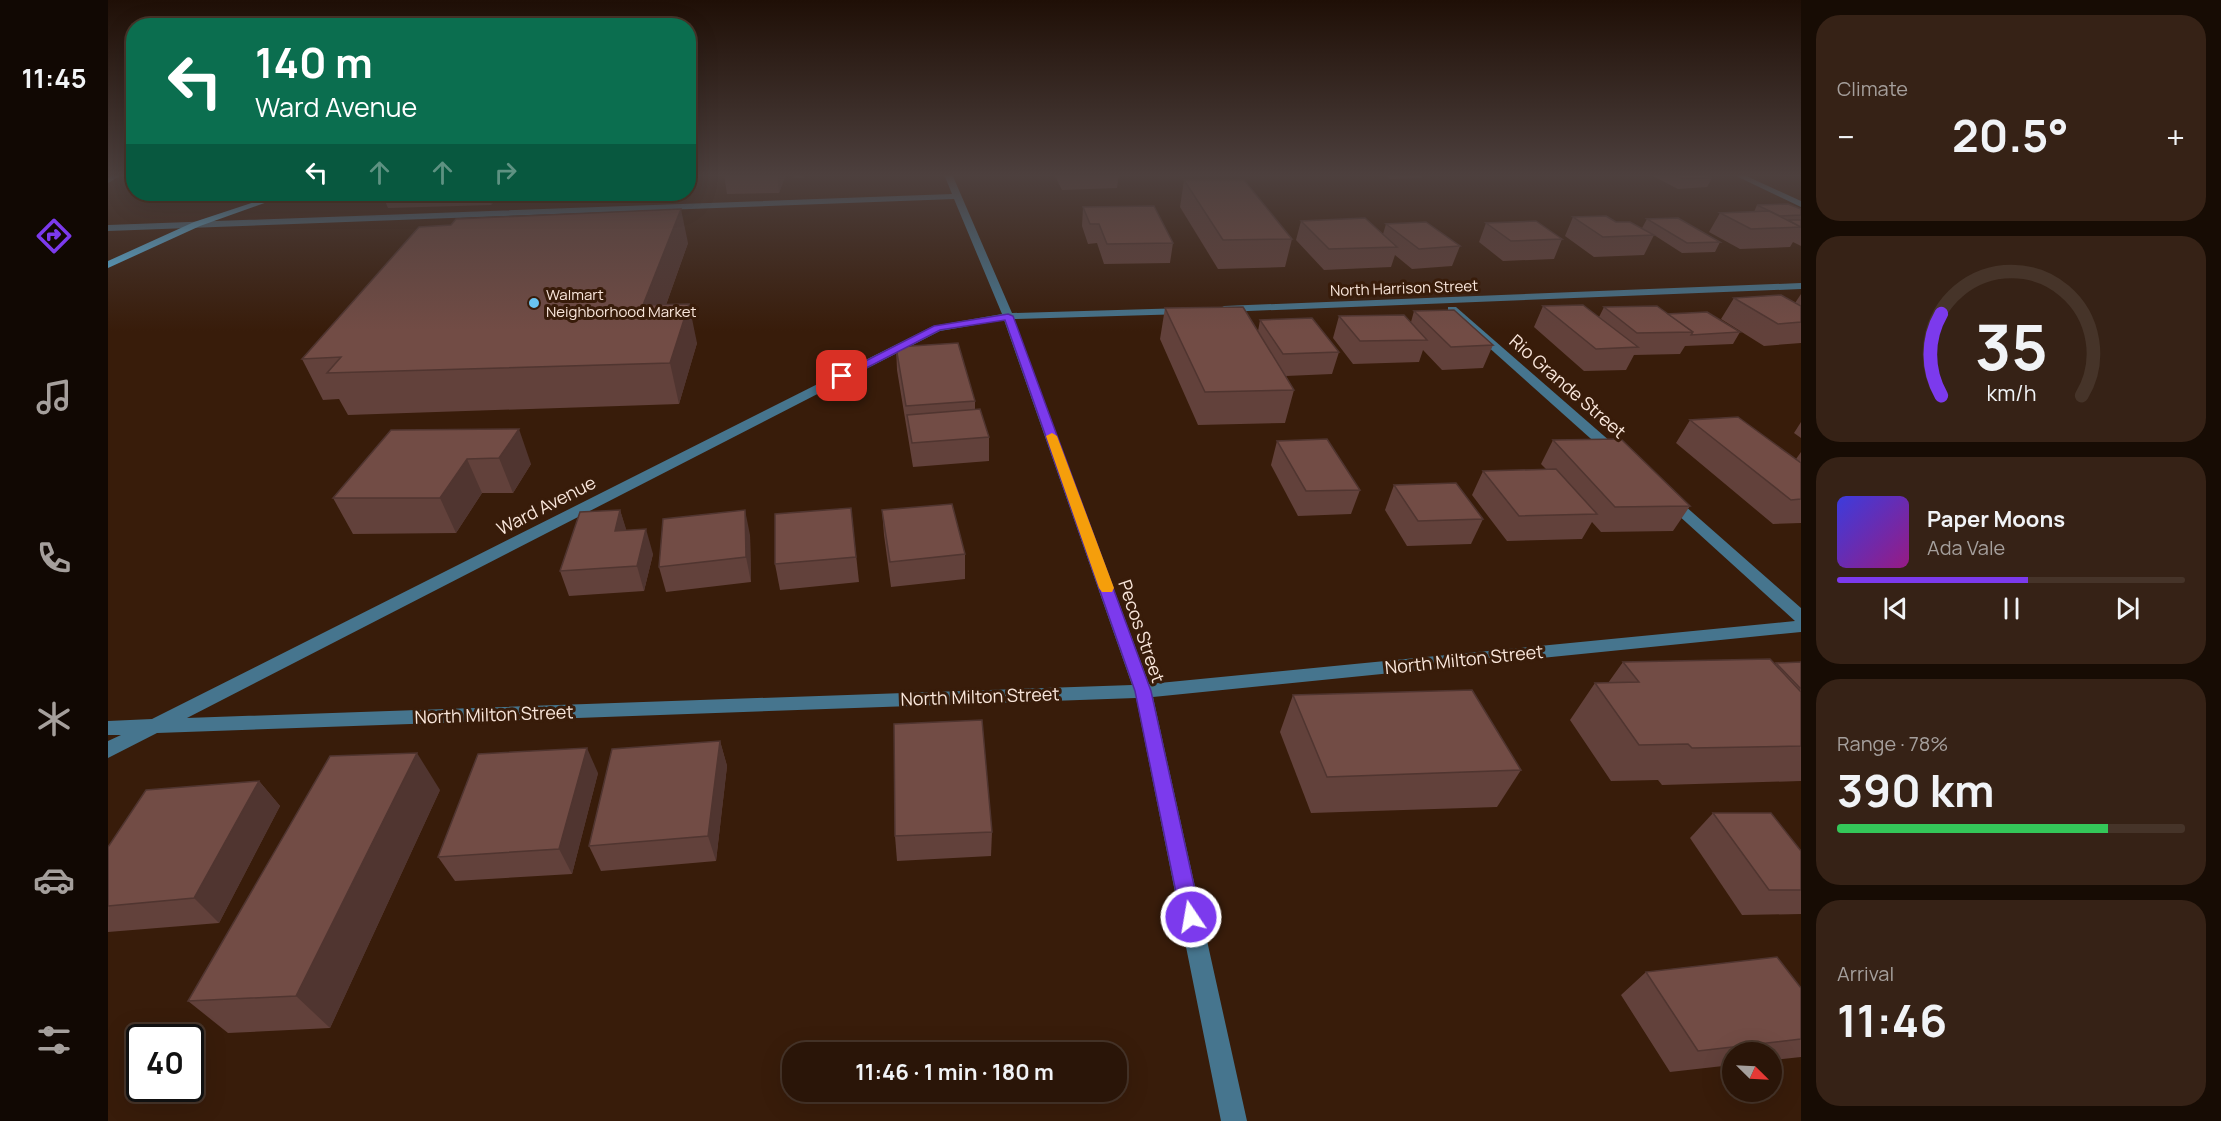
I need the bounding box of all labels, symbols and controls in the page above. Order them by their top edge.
text: 140 m [255,33,373,91]
icon: left [156,42,234,120]
text: 11:45 [21,59,87,96]
text: Climate [1837,75,1908,102]
text: Ward Avenue [255,88,417,125]
text: 20.5° [1952,104,2069,166]
text: − [1837,114,1855,159]
text: + [2166,114,2185,159]
icon: left [300,156,333,189]
icon: ahead [363,156,396,189]
icon: ahead [426,156,459,189]
icon: right [489,156,522,189]
icon: directions [33,215,75,257]
street label: North Harrison Street [1330,275,1478,301]
place label: Walmart Neighborhood Market [546,284,696,322]
marker: Walmart Neighborhood Market [527,296,541,310]
text: 35 [1975,303,2047,389]
street label: Rio Grande Street [1505,329,1631,443]
pin [816,350,867,401]
icon: arrive [825,359,858,392]
icon: music [33,376,75,418]
text: km/h [1986,379,2036,408]
street label: Ward Avenue [492,470,600,540]
text: Paper Moons [1927,504,2065,534]
text: Ada Vale [1927,534,2005,561]
icon: phone [33,537,75,579]
street label: Pecos Street [1113,576,1171,686]
icon: previous [1879,592,1912,625]
icon: pause [1995,592,2028,625]
icon: next [2111,592,2144,625]
street label: North Milton Street [1384,639,1544,679]
street label: North Milton Street [900,681,1060,711]
icon: climate [33,698,75,740]
street label: North Milton Street [414,699,574,729]
text: Range · 78% [1837,730,1948,757]
text: 390 km [1837,759,1994,821]
icon: car [33,859,75,901]
position arrow [1159,885,1223,949]
text: Arrival [1837,960,1894,987]
text: 11:46 [1837,989,1947,1051]
icon: filters [33,1019,75,1061]
speed limit sign: 40 [126,1024,204,1102]
north arrow [1722,1042,1782,1102]
map controls [1722,1042,1782,1102]
text: 11:46 · 1 min · 180 m [855,1057,1054,1087]

